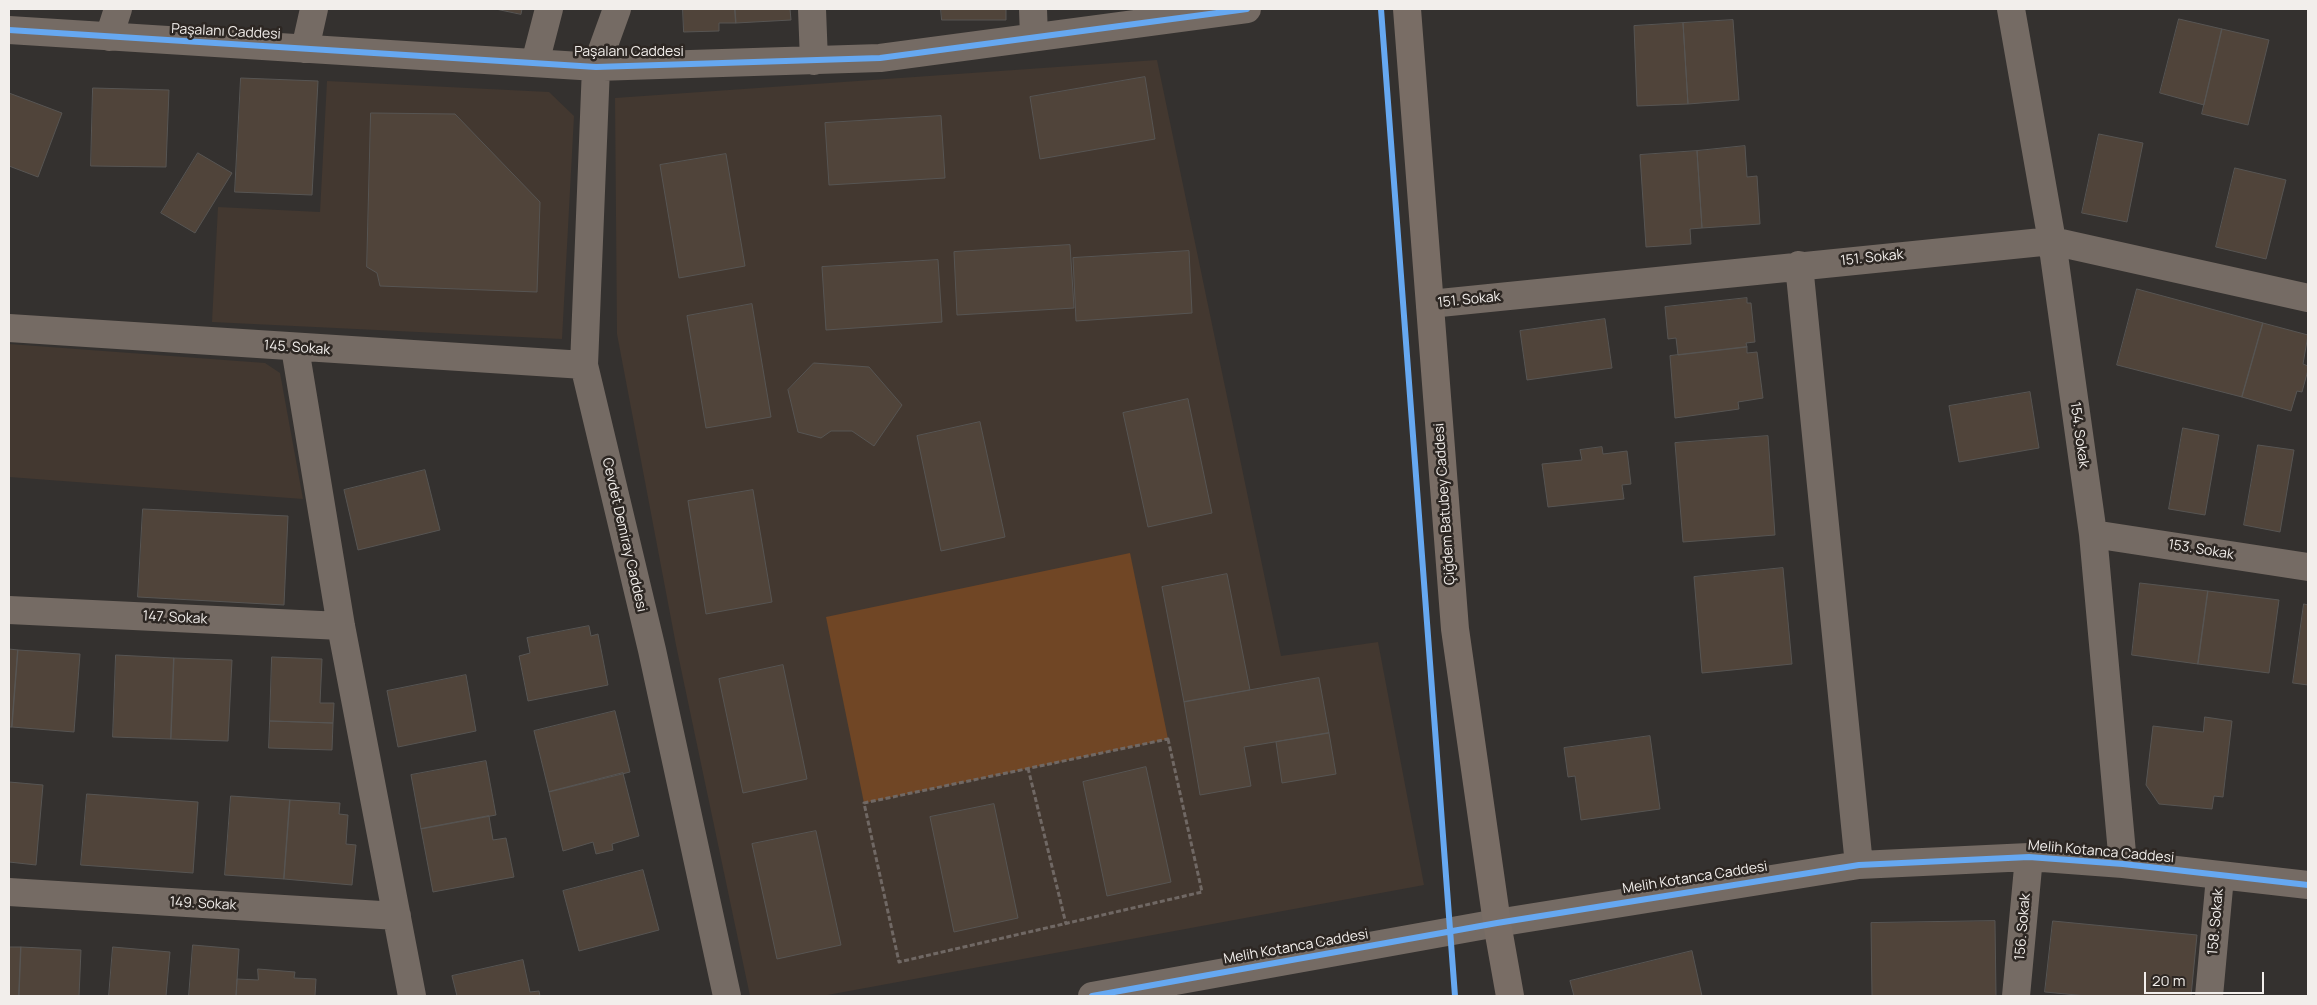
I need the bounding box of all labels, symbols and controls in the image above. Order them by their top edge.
street label: Paşalanı Caddesi [171,21,281,43]
street label: Paşalanı Caddesi [574,44,684,60]
street label: 151. Sokak [1840,246,1904,270]
street label: 151. Sokak [1437,288,1501,312]
street label: 145. Sokak [263,337,331,359]
street label: 154. Sokak [2066,401,2092,469]
street label: Çiğdem Batubey Caddesi [1431,422,1459,586]
street label: Cevdet Demiray Caddesi [598,456,650,614]
street label: 153. Sokak [2167,537,2235,563]
street label: 147. Sokak [142,608,208,628]
street label: Melih Kotanca Caddesi [2027,837,2175,867]
street label: Melih Kotanca Caddesi [1621,858,1769,898]
street label: 158. Sokak [2205,888,2227,956]
street label: 156. Sokak [2012,893,2034,961]
street label: 149. Sokak [169,894,237,914]
street label: Melih Kotanca Caddesi [1222,926,1370,968]
scale bar [2147,962,2267,994]
text: 20 m [2152,970,2185,991]

